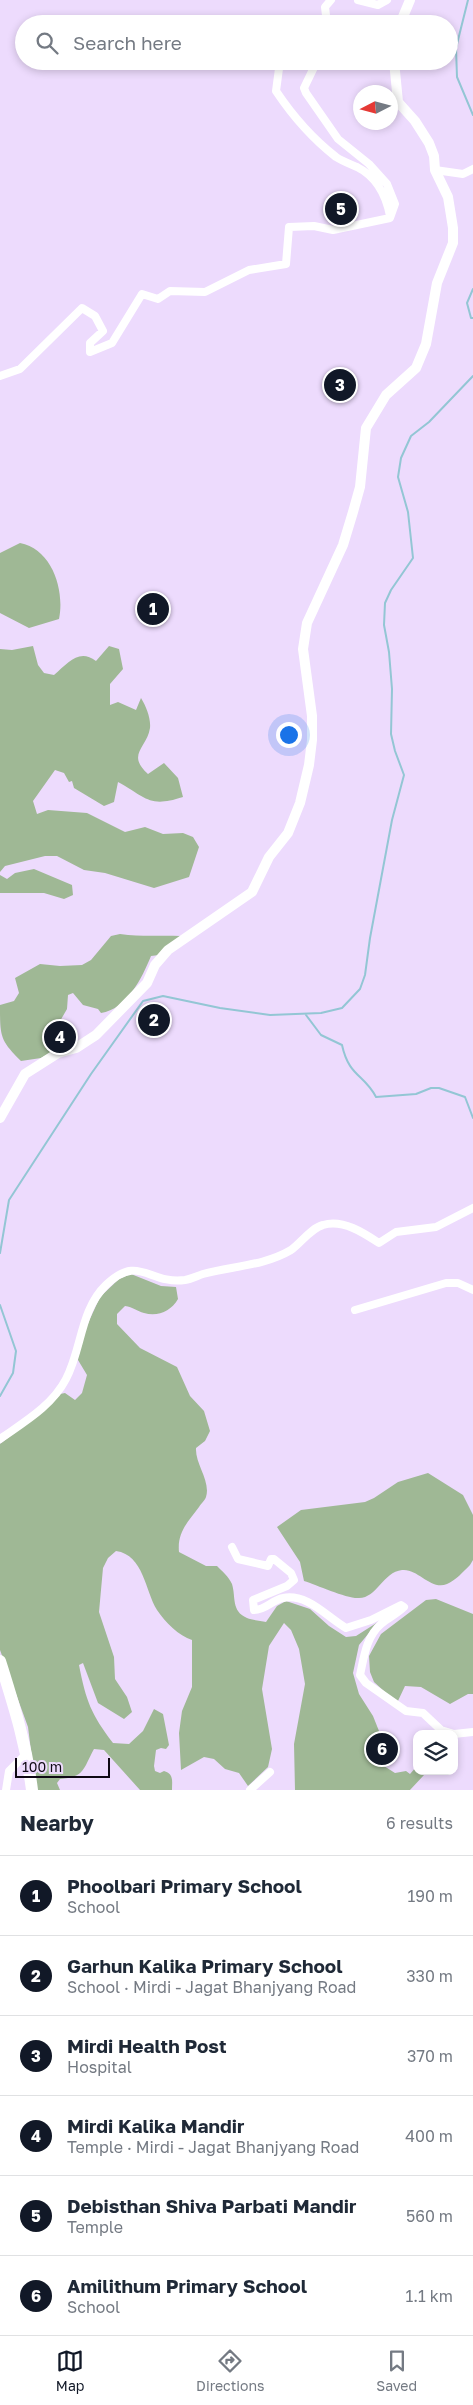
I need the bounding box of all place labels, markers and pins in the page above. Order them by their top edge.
pin: 5 [325,190,357,228]
pin: 3 [324,366,356,404]
pin: 1 [137,590,169,628]
pin: 2 [138,1001,170,1039]
pin: 4 [44,1018,76,1056]
pin: 6 [366,1730,398,1768]

